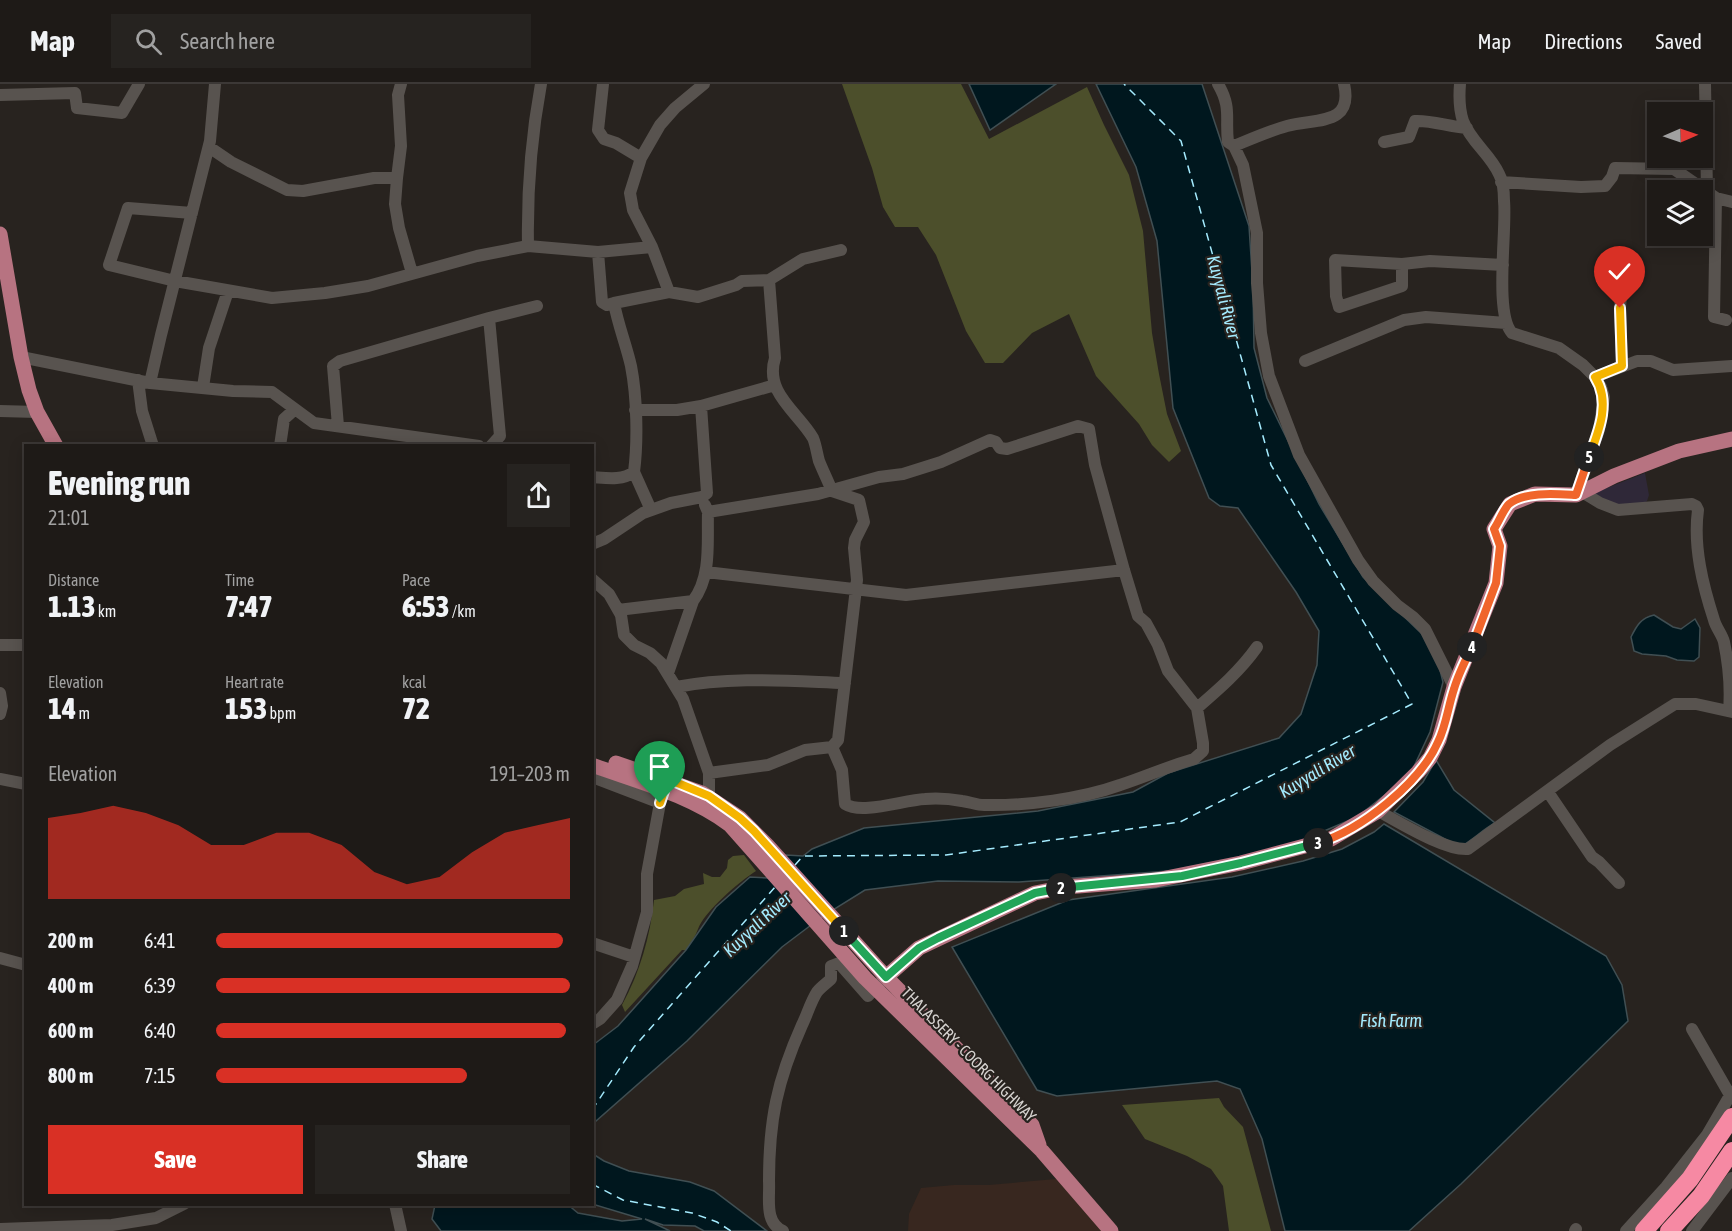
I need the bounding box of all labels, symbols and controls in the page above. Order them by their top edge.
search box [111,14,531,68]
text: Map [30,25,75,57]
icon: search [132,25,165,58]
text: Search here [180,28,275,54]
text: Map [1477,29,1511,53]
text: Directions [1544,29,1623,53]
text: Saved [1656,29,1702,53]
north arrow [1647,102,1713,168]
map controls [1647,102,1713,246]
button: layers [1647,180,1713,246]
pin [1594,246,1645,308]
water label: Kuyyali River [1203,253,1245,342]
icon: check [1603,255,1636,288]
pin: 5 [1574,442,1604,472]
text: 5 [1585,448,1593,466]
text: Evening run [48,464,190,502]
button: share [507,464,570,527]
text: 21:01 [48,506,90,529]
text: Distance [48,571,99,589]
text: Time [225,571,254,589]
text: Pace [402,571,430,589]
text: 1.13 [48,589,96,623]
text: 7:47 [225,589,273,623]
text: 6:53 [402,589,450,623]
text: km [96,602,116,620]
text: /km [450,602,476,620]
pin: 4 [1457,632,1487,662]
text: 4 [1468,638,1476,656]
text: Elevation [48,673,103,691]
text: Heart rate [225,673,284,691]
text: kcal [402,673,426,691]
text: 14 [48,691,76,725]
text: 153 [225,691,267,725]
text: 72 [402,691,430,725]
text: m [76,704,90,722]
text: bpm [267,704,296,722]
water label: Kuyyali River [1275,740,1360,802]
pin [634,741,685,803]
icon: arrive [643,750,676,783]
text: Elevation [48,762,117,785]
text: 191–203 m [489,762,570,785]
pin: 3 [1303,828,1333,858]
text: 3 [1314,834,1322,852]
pin: 2 [1046,873,1076,903]
text: 2 [1057,879,1065,897]
water label: Kuyyali River [719,887,796,961]
pin: 1 [829,916,859,946]
text: 1 [840,922,848,940]
text: 200 m [48,929,93,952]
text: 6:41 [144,929,176,952]
text: 400 m [48,974,93,997]
text: 6:39 [144,974,176,997]
street label: THALASSERY - COORG HIGHWAY [898,983,1040,1125]
water label: Fish Farm [1360,1010,1422,1031]
text: 600 m [48,1019,93,1042]
text: 6:40 [144,1019,176,1042]
text: 800 m [48,1064,93,1087]
text: 7:15 [144,1064,176,1087]
button: Save [48,1125,303,1194]
button: Share [315,1125,570,1194]

